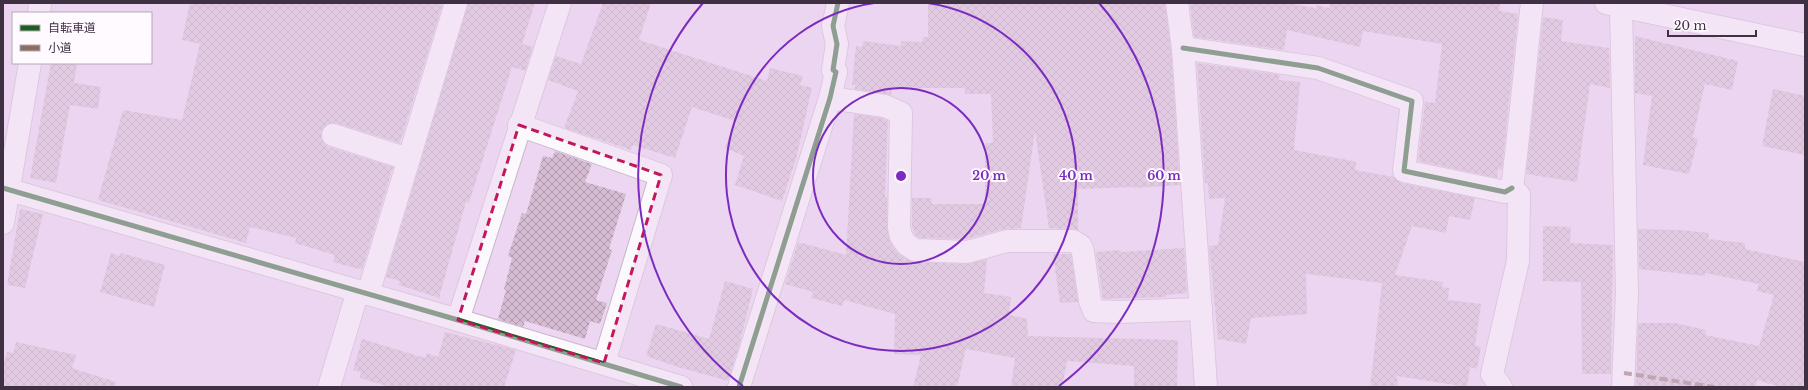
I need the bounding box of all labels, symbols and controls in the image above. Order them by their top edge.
legend [12,12,152,64]
scale bar [1668,12,1756,38]
text: 20 m [1674,18,1706,33]
text: 自転車道 [48,20,96,35]
text: 小道 [48,40,72,55]
text: 20 m [972,168,1006,183]
text: 40 m [1059,168,1093,183]
text: 60 m [1147,168,1182,183]
centre of rings [894,169,908,183]

